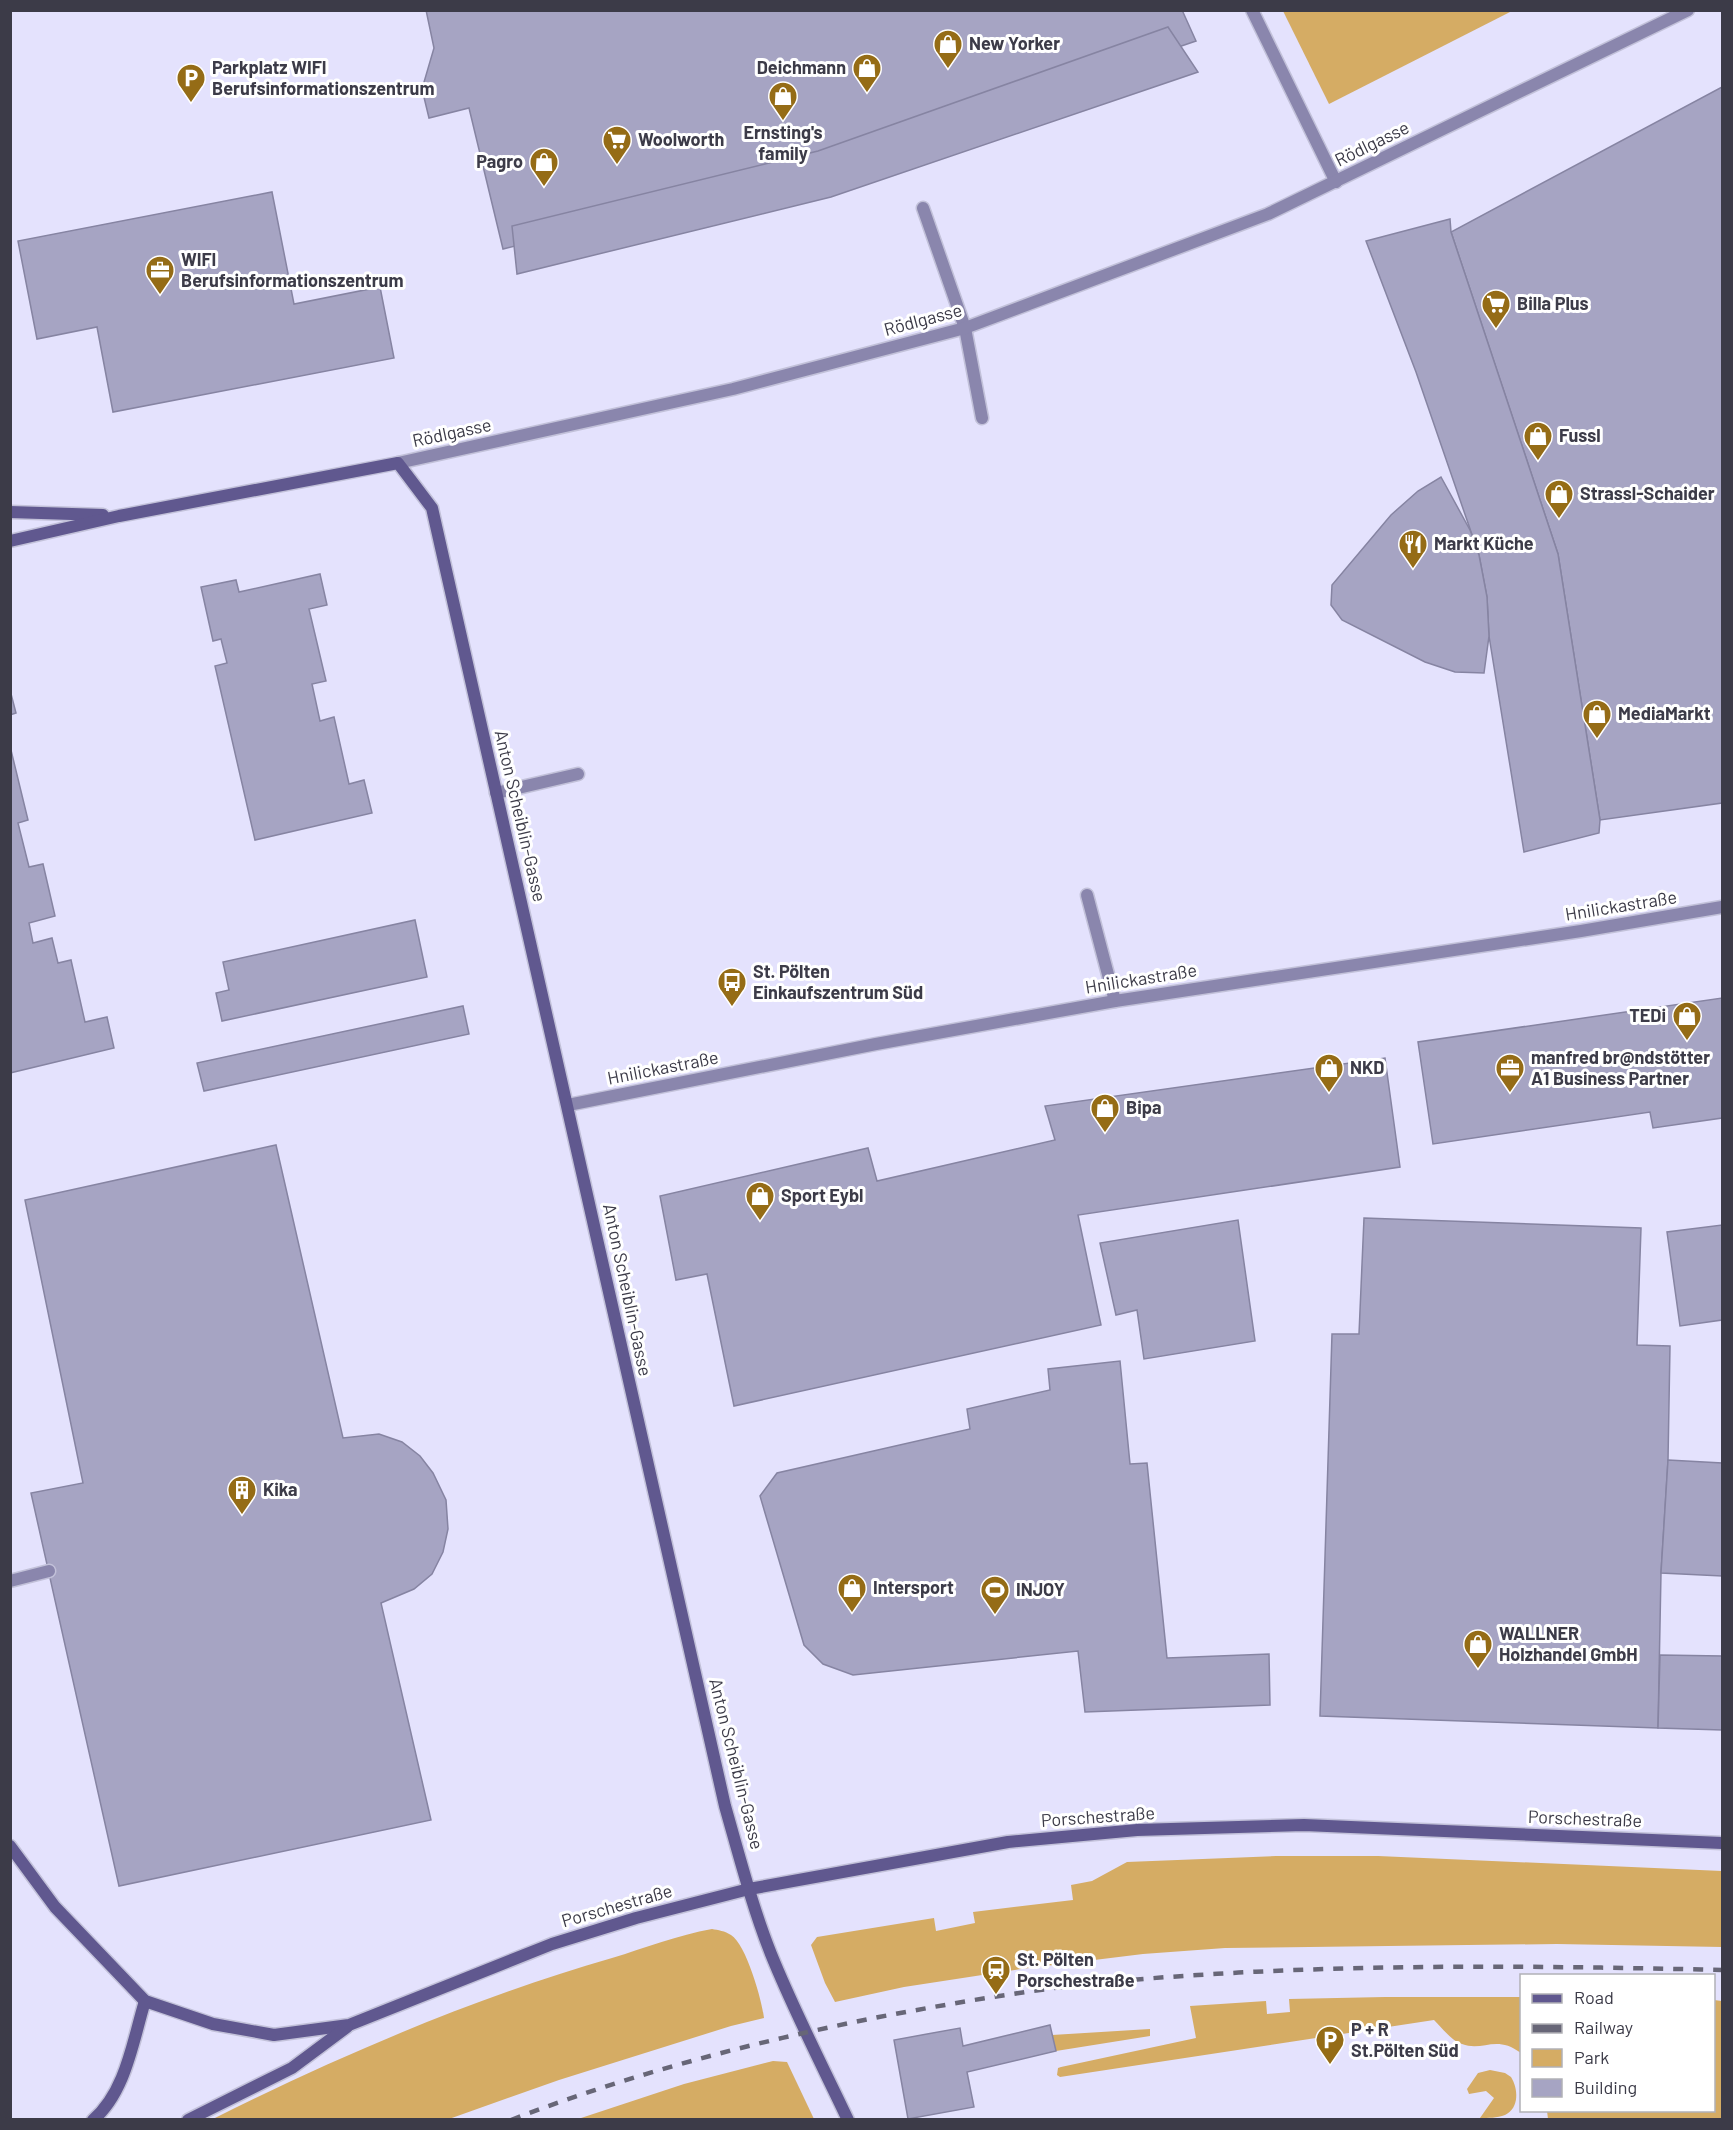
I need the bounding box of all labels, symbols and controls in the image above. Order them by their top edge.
shop icon: New Yorker [932,28,964,70]
place label: New Yorker [969,32,1060,54]
shop icon: Deichmann [851,52,883,94]
place label: Parkplatz WIFI Berufsinformationszentrum [212,56,434,99]
place label: Deichmann [757,56,846,78]
parking icon: Parkplatz WIFI Berufsinformationszentrum [175,62,207,104]
shop icon: Ernsting's family [767,80,799,122]
street label: Rödlgasse [1331,116,1412,171]
place label: Ernsting's family [743,121,823,164]
supermarket icon: Woolworth [601,124,633,166]
place label: Woolworth [638,128,724,150]
shop icon: Pagro [528,146,560,188]
place label: Pagro [476,150,523,172]
place label: WIFI Berufsinformationszentrum [181,248,403,291]
office icon: WIFI Berufsinformationszentrum [144,254,176,296]
supermarket icon: Billa Plus [1480,288,1512,330]
place label: Billa Plus [1517,292,1589,314]
street label: Rödlgasse [881,298,964,340]
street label: Rödlgasse [410,413,493,451]
shop icon: Fussl [1522,420,1554,462]
place label: Fussl [1559,424,1601,446]
shop icon: Strassl-Schaider [1543,478,1575,520]
place label: Strassl-Schaider [1580,482,1715,504]
restaurant icon: Markt Küche [1397,528,1429,570]
place label: Markt Küche [1434,532,1534,554]
shop icon: MediaMarkt [1581,698,1613,740]
place label: MediaMarkt [1618,702,1711,724]
street label: Anton Scheiblin-Gasse [491,728,551,904]
street label: Hnilickastraße [1563,885,1678,925]
street label: Hnilickastraße [1083,958,1198,998]
place label: St. Pölten Einkaufszentrum Süd [753,960,923,1003]
bus stop icon: St. Pölten Einkaufszentrum Süd [716,966,748,1008]
shop icon: TEDi [1671,1000,1703,1042]
place label: TEDi [1629,1004,1666,1026]
street label: Hnilickastraße [605,1045,720,1089]
place label: manfred br@ndstötter A1 Business Partner [1531,1046,1710,1089]
shop icon: NKD [1313,1052,1345,1094]
office icon: manfred br@ndstötter A1 Business Partner [1494,1052,1526,1094]
place label: NKD [1350,1056,1384,1078]
shop icon: Bipa [1089,1092,1121,1134]
place label: Bipa [1126,1096,1161,1118]
shop icon: Sport Eybl [744,1180,776,1222]
place label: Sport Eybl [781,1184,864,1206]
street label: Anton Scheiblin-Gasse [599,1202,657,1378]
building icon: Kika [226,1474,258,1516]
place label: Kika [263,1478,298,1500]
shop icon: Intersport [836,1572,868,1614]
sports icon: INJOY [979,1574,1011,1616]
place label: Intersport [873,1576,954,1598]
place label: INJOY [1016,1578,1065,1600]
place label: WALLNER Holzhandel GmbH [1499,1622,1638,1665]
shop icon: WALLNER Holzhandel GmbH [1462,1628,1494,1670]
street label: Anton Scheiblin-Gasse [705,1676,769,1852]
street label: Porschestraße [1040,1801,1156,1831]
street label: Porschestraße [1528,1805,1642,1831]
street label: Porschestraße [559,1879,675,1931]
place label: St. Pölten Porschestraße [1017,1948,1135,1991]
station icon: St. Pölten Porschestraße [980,1954,1012,1996]
legend [1520,1974,1715,2112]
text: Road [1574,1986,1614,2008]
text: Railway [1574,2016,1633,2038]
place label: P + R St.Pölten Süd [1351,2018,1459,2061]
parking icon: P + R St.Pölten Süd [1314,2024,1346,2066]
text: Park [1574,2046,1609,2068]
text: Building [1574,2076,1637,2098]

